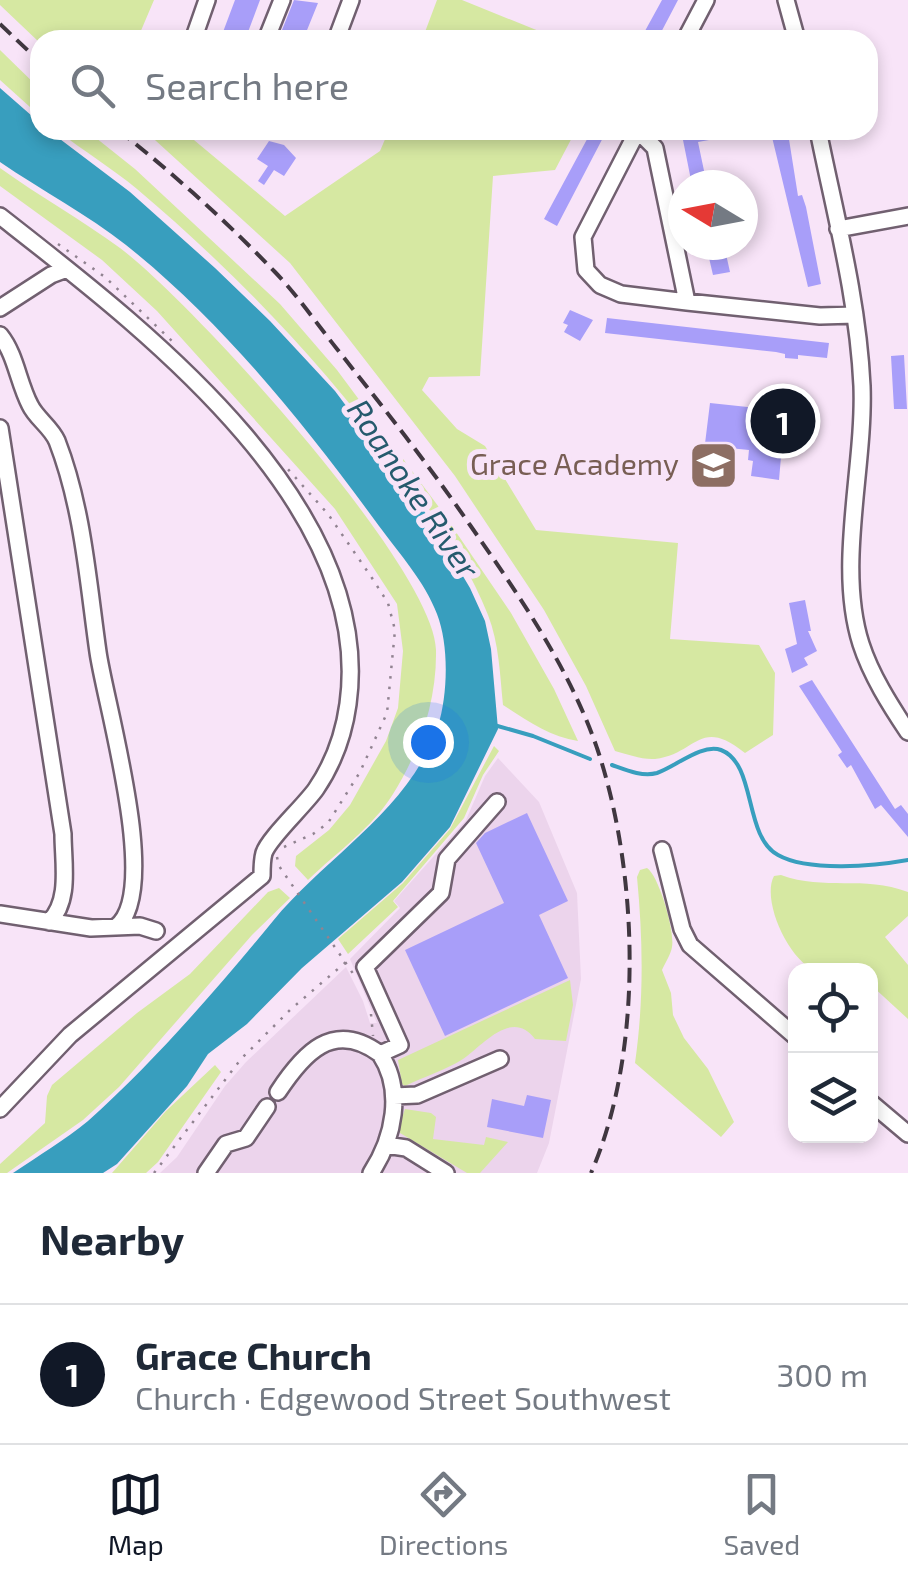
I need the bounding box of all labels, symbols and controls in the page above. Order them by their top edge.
search box [30,30,878,140]
icon: search [65,58,120,113]
text: Search here [145,62,349,108]
north arrow [668,170,758,260]
pin: 1 [750,384,816,458]
water label: Roanoke River [341,391,489,586]
school or university icon: Grace Academy [688,439,740,491]
place label: Grace Academy [470,445,679,481]
your location [403,717,454,768]
map controls [788,963,878,1143]
button: locate [788,963,878,1053]
button: layers [788,1053,878,1143]
text: Nearby [40,1213,184,1263]
text: Grace Church [135,1332,372,1378]
text: 1 [66,1355,79,1393]
text: 300 m [776,1355,868,1393]
text: Church · Edgewood Street Southwest [135,1378,671,1416]
tab: Map [108,1467,164,1561]
tab: Directions [379,1467,508,1561]
tab: Saved [724,1467,800,1561]

